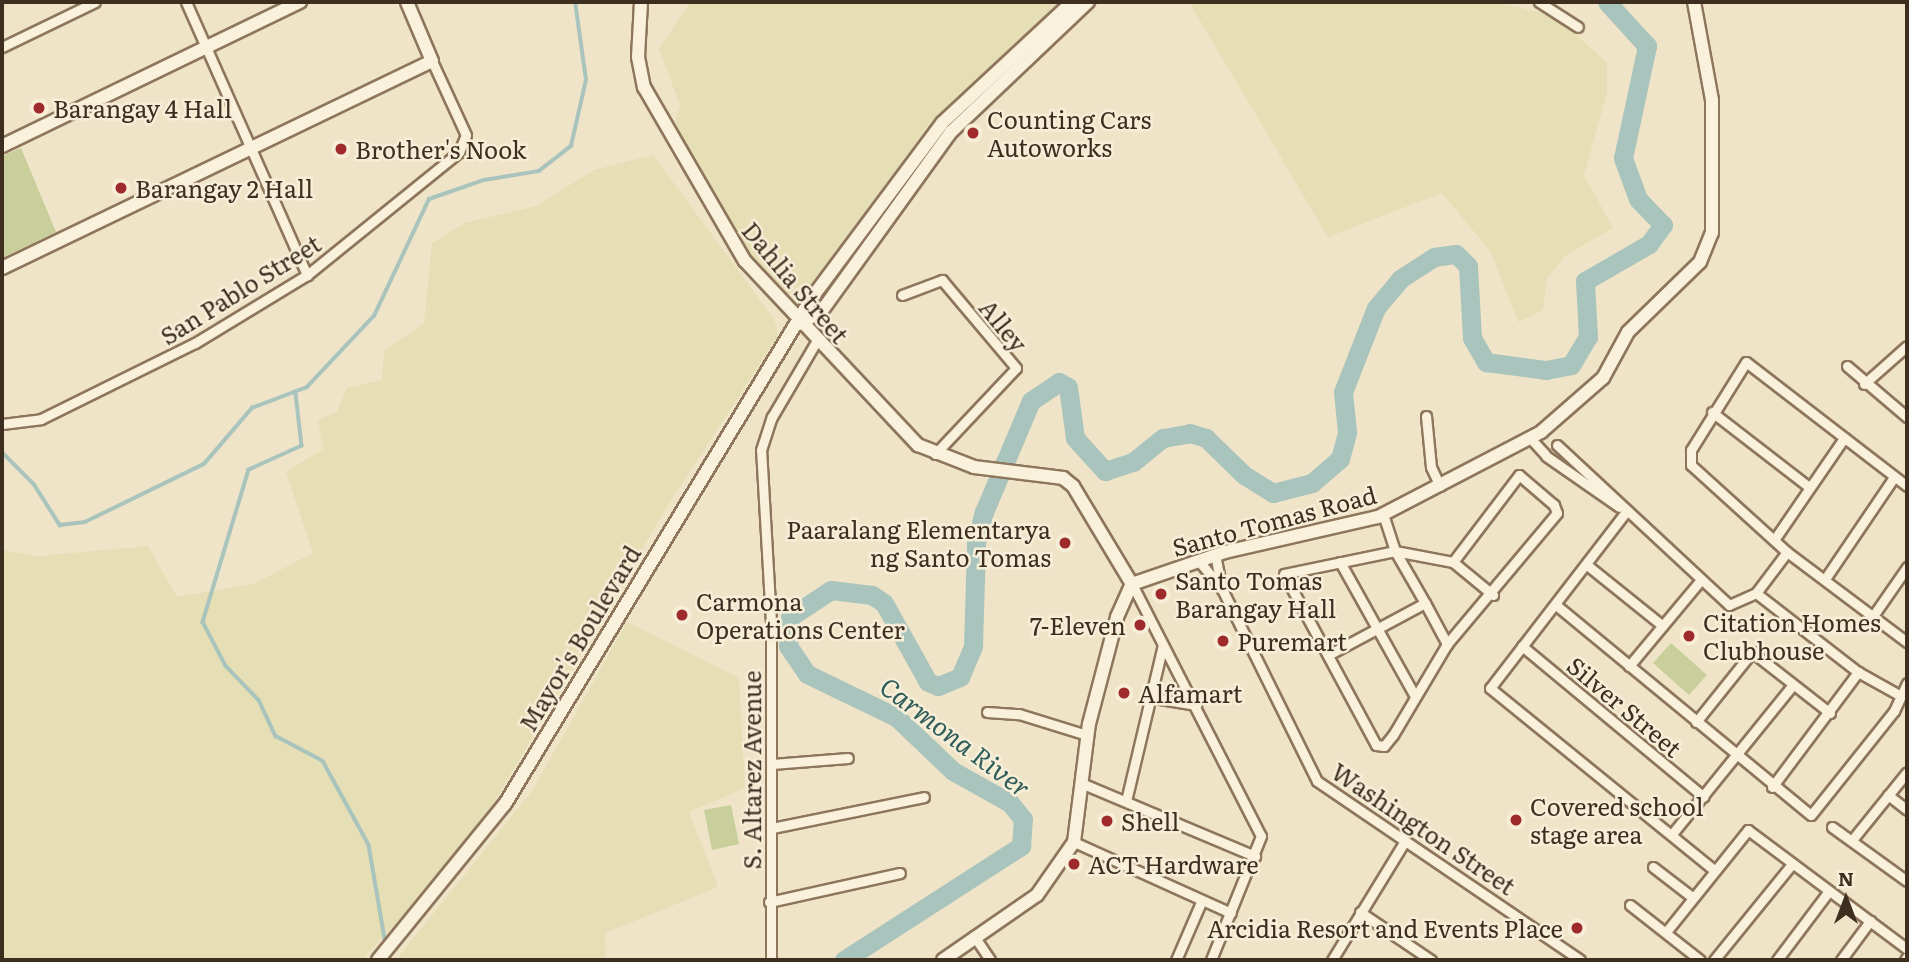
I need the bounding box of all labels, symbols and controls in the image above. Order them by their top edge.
place label: Barangay 4 Hall [53,94,232,122]
marker: Barangay 4 Hall [31,100,47,116]
place label: Counting Cars Autoworks [987,105,1151,161]
marker: Counting Cars Autoworks [965,125,981,141]
place label: Brother's Nook [355,135,526,163]
marker: Brother's Nook [333,141,349,157]
place label: Barangay 2 Hall [135,174,313,202]
marker: Barangay 2 Hall [113,180,129,196]
street label: Dahlia Street [737,215,855,349]
street label: San Pablo Street [154,228,326,350]
street label: Alley [974,293,1034,357]
street label: Santo Tomas Road [1169,479,1379,561]
place label: Paaralang Elementarya ng Santo Tomas [786,515,1051,571]
marker: Paaralang Elementarya ng Santo Tomas [1057,535,1073,551]
street label: Mayor's Boulevard [512,540,646,736]
place label: Santo Tomas Barangay Hall [1175,566,1336,622]
marker: Santo Tomas Barangay Hall [1153,586,1169,602]
place label: Carmona Operations Center [696,587,905,643]
marker: Carmona Operations Center [674,607,690,623]
place label: Citation Homes Clubhouse [1703,608,1881,664]
place label: 7-Eleven [1030,611,1126,639]
marker: 7-Eleven [1132,617,1148,633]
place label: Puremart [1237,627,1347,655]
marker: Citation Homes Clubhouse [1681,628,1697,644]
marker: Puremart [1215,633,1231,649]
street label: Silver Street [1562,650,1688,762]
water label: Carmona River [875,669,1037,803]
street label: S. Altarez Avenue [737,671,765,869]
place label: Alfamart [1138,679,1242,707]
marker: Alfamart [1116,685,1132,701]
street label: Washington Street [1327,756,1521,900]
place label: Covered school stage area [1530,792,1704,848]
place label: Shell [1121,807,1179,835]
marker: Covered school stage area [1508,812,1524,828]
marker: Shell [1099,813,1115,829]
place label: ACT Hardware [1088,850,1259,878]
marker: ACT Hardware [1066,856,1082,872]
north arrow [1811,864,1881,934]
text: N [1838,864,1854,892]
place label: Arcidia Resort and Events Place [1207,914,1563,942]
marker: Arcidia Resort and Events Place [1569,920,1585,936]

